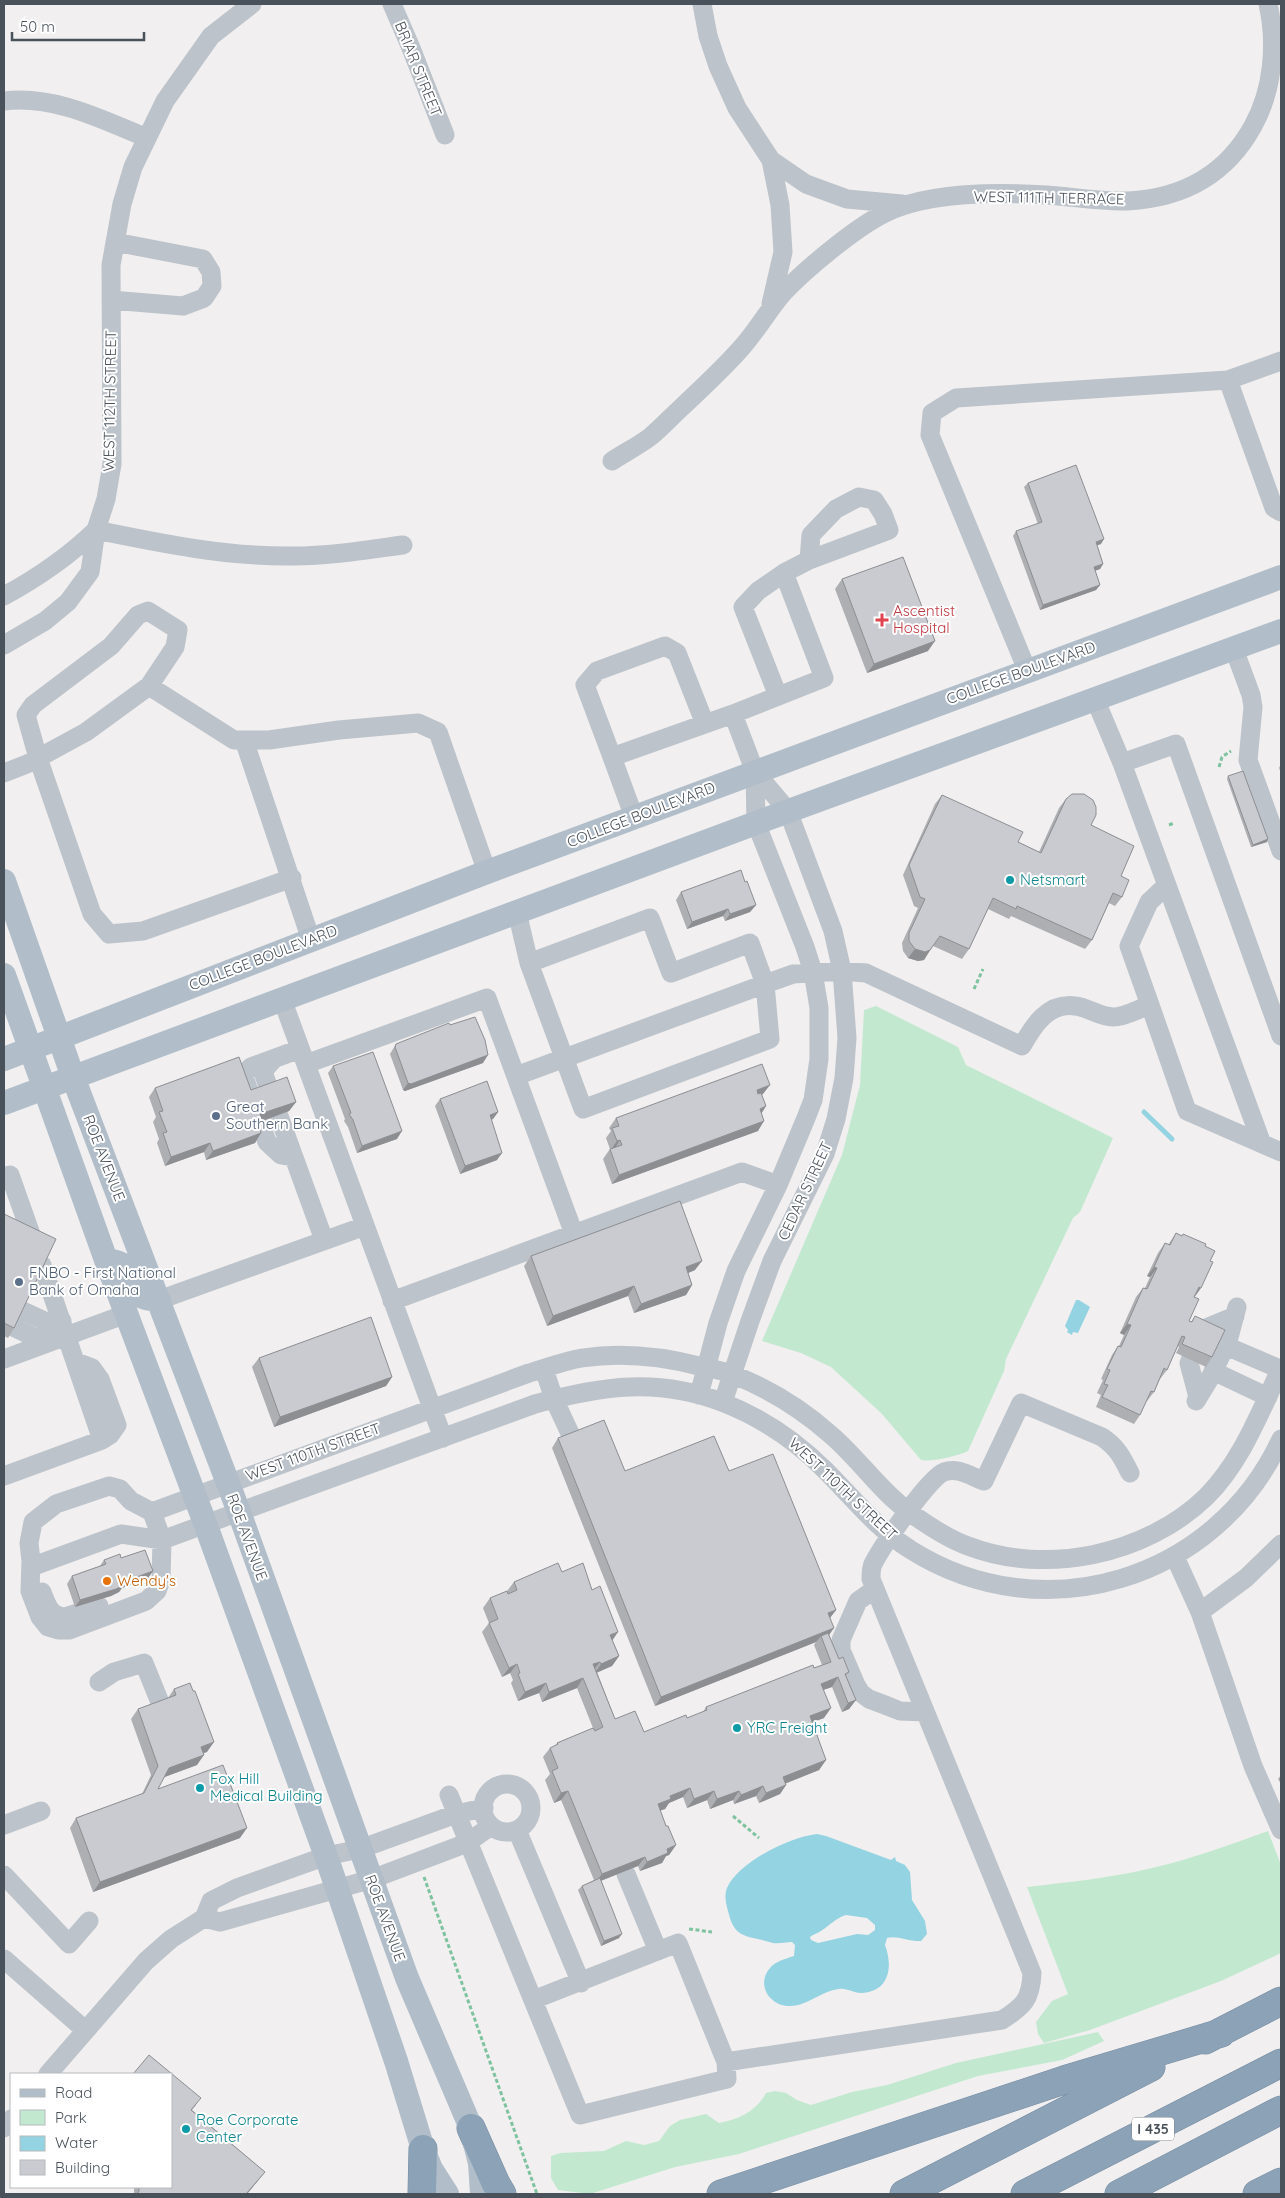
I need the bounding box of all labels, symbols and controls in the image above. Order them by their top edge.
scale bar [12,10,145,42]
text: 50 m [20,17,55,36]
street label: BRIAR STREET [391,18,446,119]
street label: WEST 111TH TERRACE [973,187,1125,208]
street label: WEST 112TH STREET [99,330,120,472]
place label: Ascentist Hospital [893,601,955,637]
marker: Ascentist Hospital [875,613,889,627]
street label: COLLEGE BOULEVARD [944,637,1098,708]
street label: COLLEGE BOULEVARD [564,777,718,852]
place label: Netsmart [1020,870,1085,889]
marker: Netsmart [1004,874,1016,886]
street label: COLLEGE BOULEVARD [186,920,340,995]
place label: Great Southern Bank [226,1097,328,1133]
marker: Great Southern Bank [210,1110,222,1122]
street label: ROE AVENUE [79,1112,130,1204]
street label: CEDAR STREET [773,1138,836,1243]
place label: FNBO - First National Bank of Omaha [29,1263,176,1299]
marker: FNBO - First National Bank of Omaha [13,1276,25,1288]
street label: WEST 110TH STREET [243,1418,383,1485]
street label: WEST 110TH STREET [785,1433,902,1544]
street label: ROE AVENUE [223,1491,272,1583]
place label: Wendy's [117,1571,176,1590]
marker: Wendy's [101,1575,113,1587]
place label: YRC Freight [747,1718,828,1737]
marker: YRC Freight [731,1722,743,1734]
place label: Fox Hill Medical Building [210,1769,323,1805]
marker: Fox Hill Medical Building [194,1782,206,1794]
street label: ROE AVENUE [361,1872,410,1964]
legend [10,2073,172,2188]
text: Road [55,2083,92,2102]
text: Park [55,2108,87,2127]
place label: Roe Corporate Center [196,2110,299,2146]
road number: I 435 [1132,2118,1174,2140]
marker: Roe Corporate Center [180,2123,192,2135]
text: Water [55,2133,98,2152]
text: Building [55,2158,110,2177]

